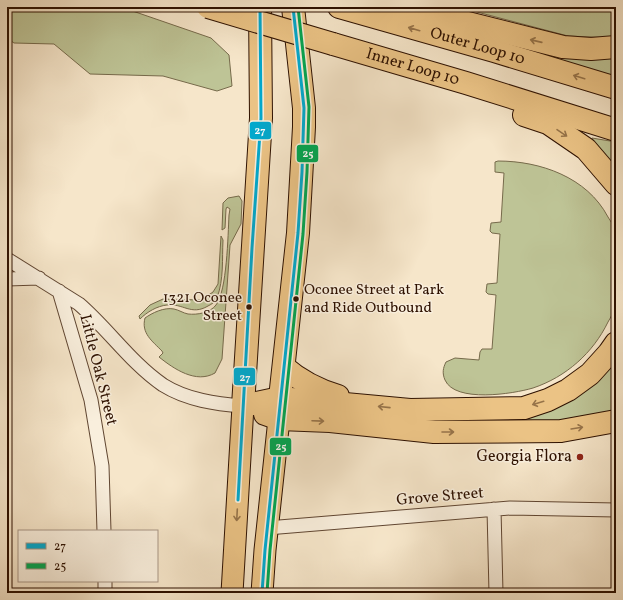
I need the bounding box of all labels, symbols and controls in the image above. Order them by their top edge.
street label: Outer Loop 10 [427,22,528,71]
one-way arrow [407,24,420,32]
one-way arrow [530,36,543,44]
street label: Inner Loop 10 [363,43,462,91]
one-way arrow [572,73,585,80]
line badge: 27 [249,121,272,140]
text: 27 [255,124,265,139]
one-way arrow [556,129,567,137]
line badge: 25 [296,144,319,163]
text: 25 [302,147,314,162]
place label: Oconee Street at Park and Ride Outbound [304,280,444,319]
place label: 1321 Oconee Street [163,288,242,327]
marker: Oconee Street at Park and Ride Outbound [291,294,301,304]
marker: 1321 Oconee Street [244,302,254,312]
street label: Little Oak Street [74,312,123,428]
line badge: 27 [233,367,256,386]
text: 27 [240,371,250,386]
one-way arrow [532,400,545,407]
one-way arrow [378,404,391,411]
one-way arrow [311,417,324,424]
one-way arrow [571,424,584,432]
one-way arrow [441,428,454,436]
line badge: 25 [269,437,292,456]
text: 25 [275,440,287,455]
place label: Georgia Flora [476,446,572,468]
marker: Georgia Flora [575,452,585,462]
street label: Grove Street [395,482,485,512]
one-way arrow [233,508,241,521]
legend [18,530,158,582]
text: 27 [54,539,66,555]
text: 25 [54,559,66,575]

